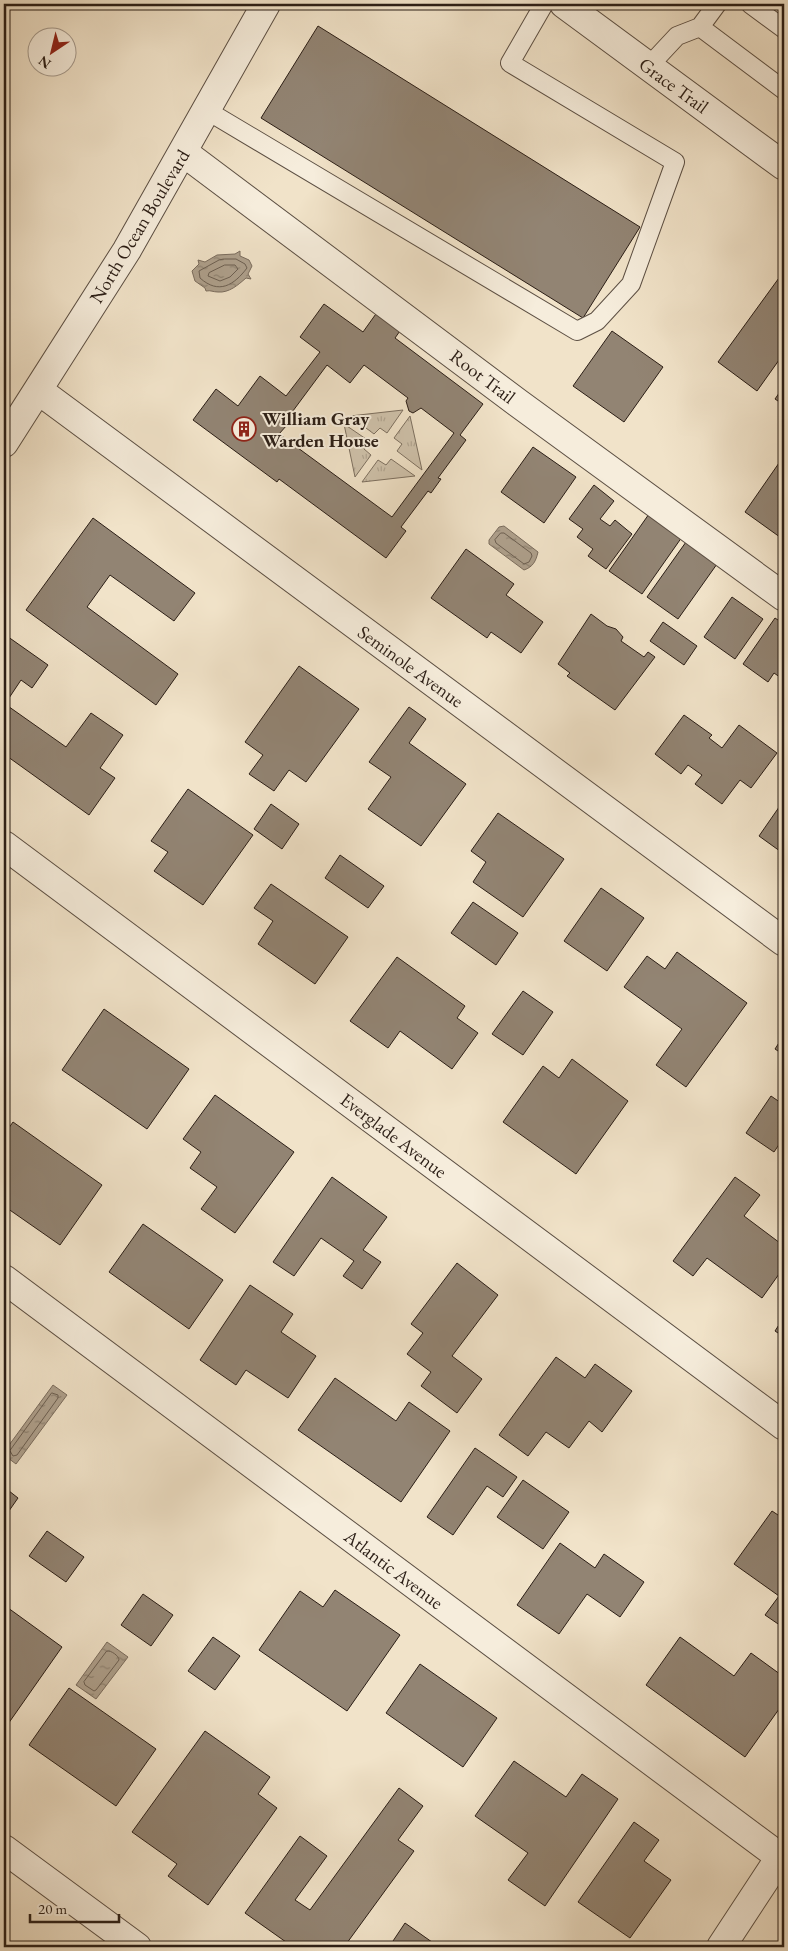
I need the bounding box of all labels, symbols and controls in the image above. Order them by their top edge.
north arrow [28,28,78,78]
text: N [34,52,54,73]
street label: Grace Trail [634,52,714,119]
street label: North Ocean Boulevard [84,144,195,308]
street label: Root Trail [445,344,521,410]
place label: William Gray Warden House [262,406,379,453]
building icon: William Gray Warden House [231,416,257,442]
street label: Seminole Avenue [353,620,469,713]
street label: Everglade Avenue [335,1087,452,1184]
street label: Atlantic Avenue [338,1523,448,1615]
scale bar [30,1891,119,1923]
text: 20 m [38,1899,67,1918]

